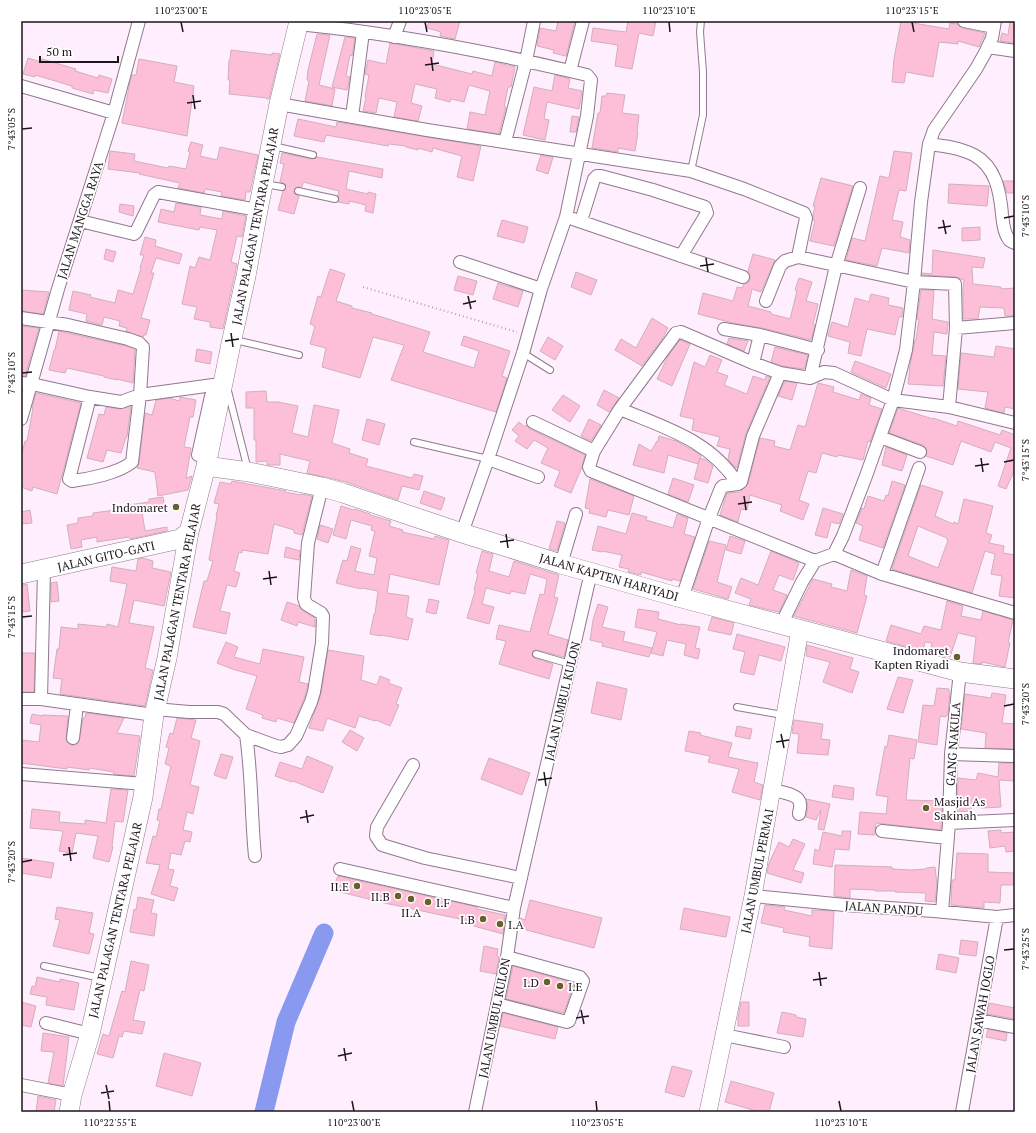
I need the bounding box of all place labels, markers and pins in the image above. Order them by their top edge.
place label: Indomaret [112,500,169,515]
marker: Indomaret [171,502,181,512]
place label: Indomaret Kapten Riyadi [874,643,950,672]
marker: Indomaret Kapten Riyadi [952,652,962,662]
place label: Masjid As Sakinah [934,794,985,823]
marker: Masjid As Sakinah [921,803,931,813]
place label: II.E [330,879,349,894]
marker: II.E [352,881,362,891]
place label: II.B [371,889,390,904]
marker: II.B [393,891,403,901]
marker: II.A [406,894,416,904]
place label: I.F [436,895,450,910]
marker: I.F [423,897,433,907]
place label: II.A [401,905,422,920]
place label: I.B [460,912,475,927]
marker: I.B [478,914,488,924]
place label: I.A [508,917,525,932]
marker: I.A [495,919,505,929]
place label: I.D [523,975,539,990]
marker: I.D [542,977,552,987]
place label: I.E [568,979,583,994]
marker: I.E [555,981,565,991]

